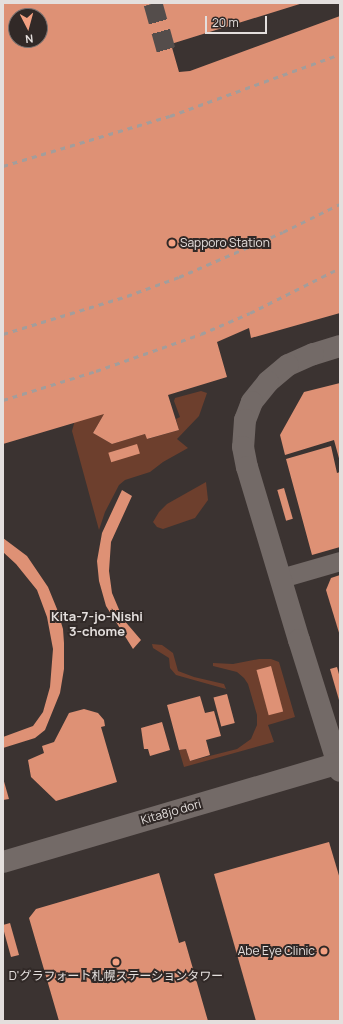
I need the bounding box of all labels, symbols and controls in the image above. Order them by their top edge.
north arrow [8,8,48,48]
scale bar [207,8,269,34]
text: 20 m [212,14,239,31]
text: N [24,32,34,47]
place label: Sapporo Station [180,236,270,250]
marker: Sapporo Station [167,238,177,248]
district label: Kita-7-jo-Nishi 3-chome [51,609,143,640]
street label: Kita8jo dori [139,797,203,827]
place label: Abe Eye Clinic [238,944,315,958]
marker: Abe Eye Clinic [318,945,330,957]
marker: D'グラフォート札幌ステーションタワー [111,957,121,967]
place label: D'グラフォート札幌ステーションタワー [9,969,223,983]

